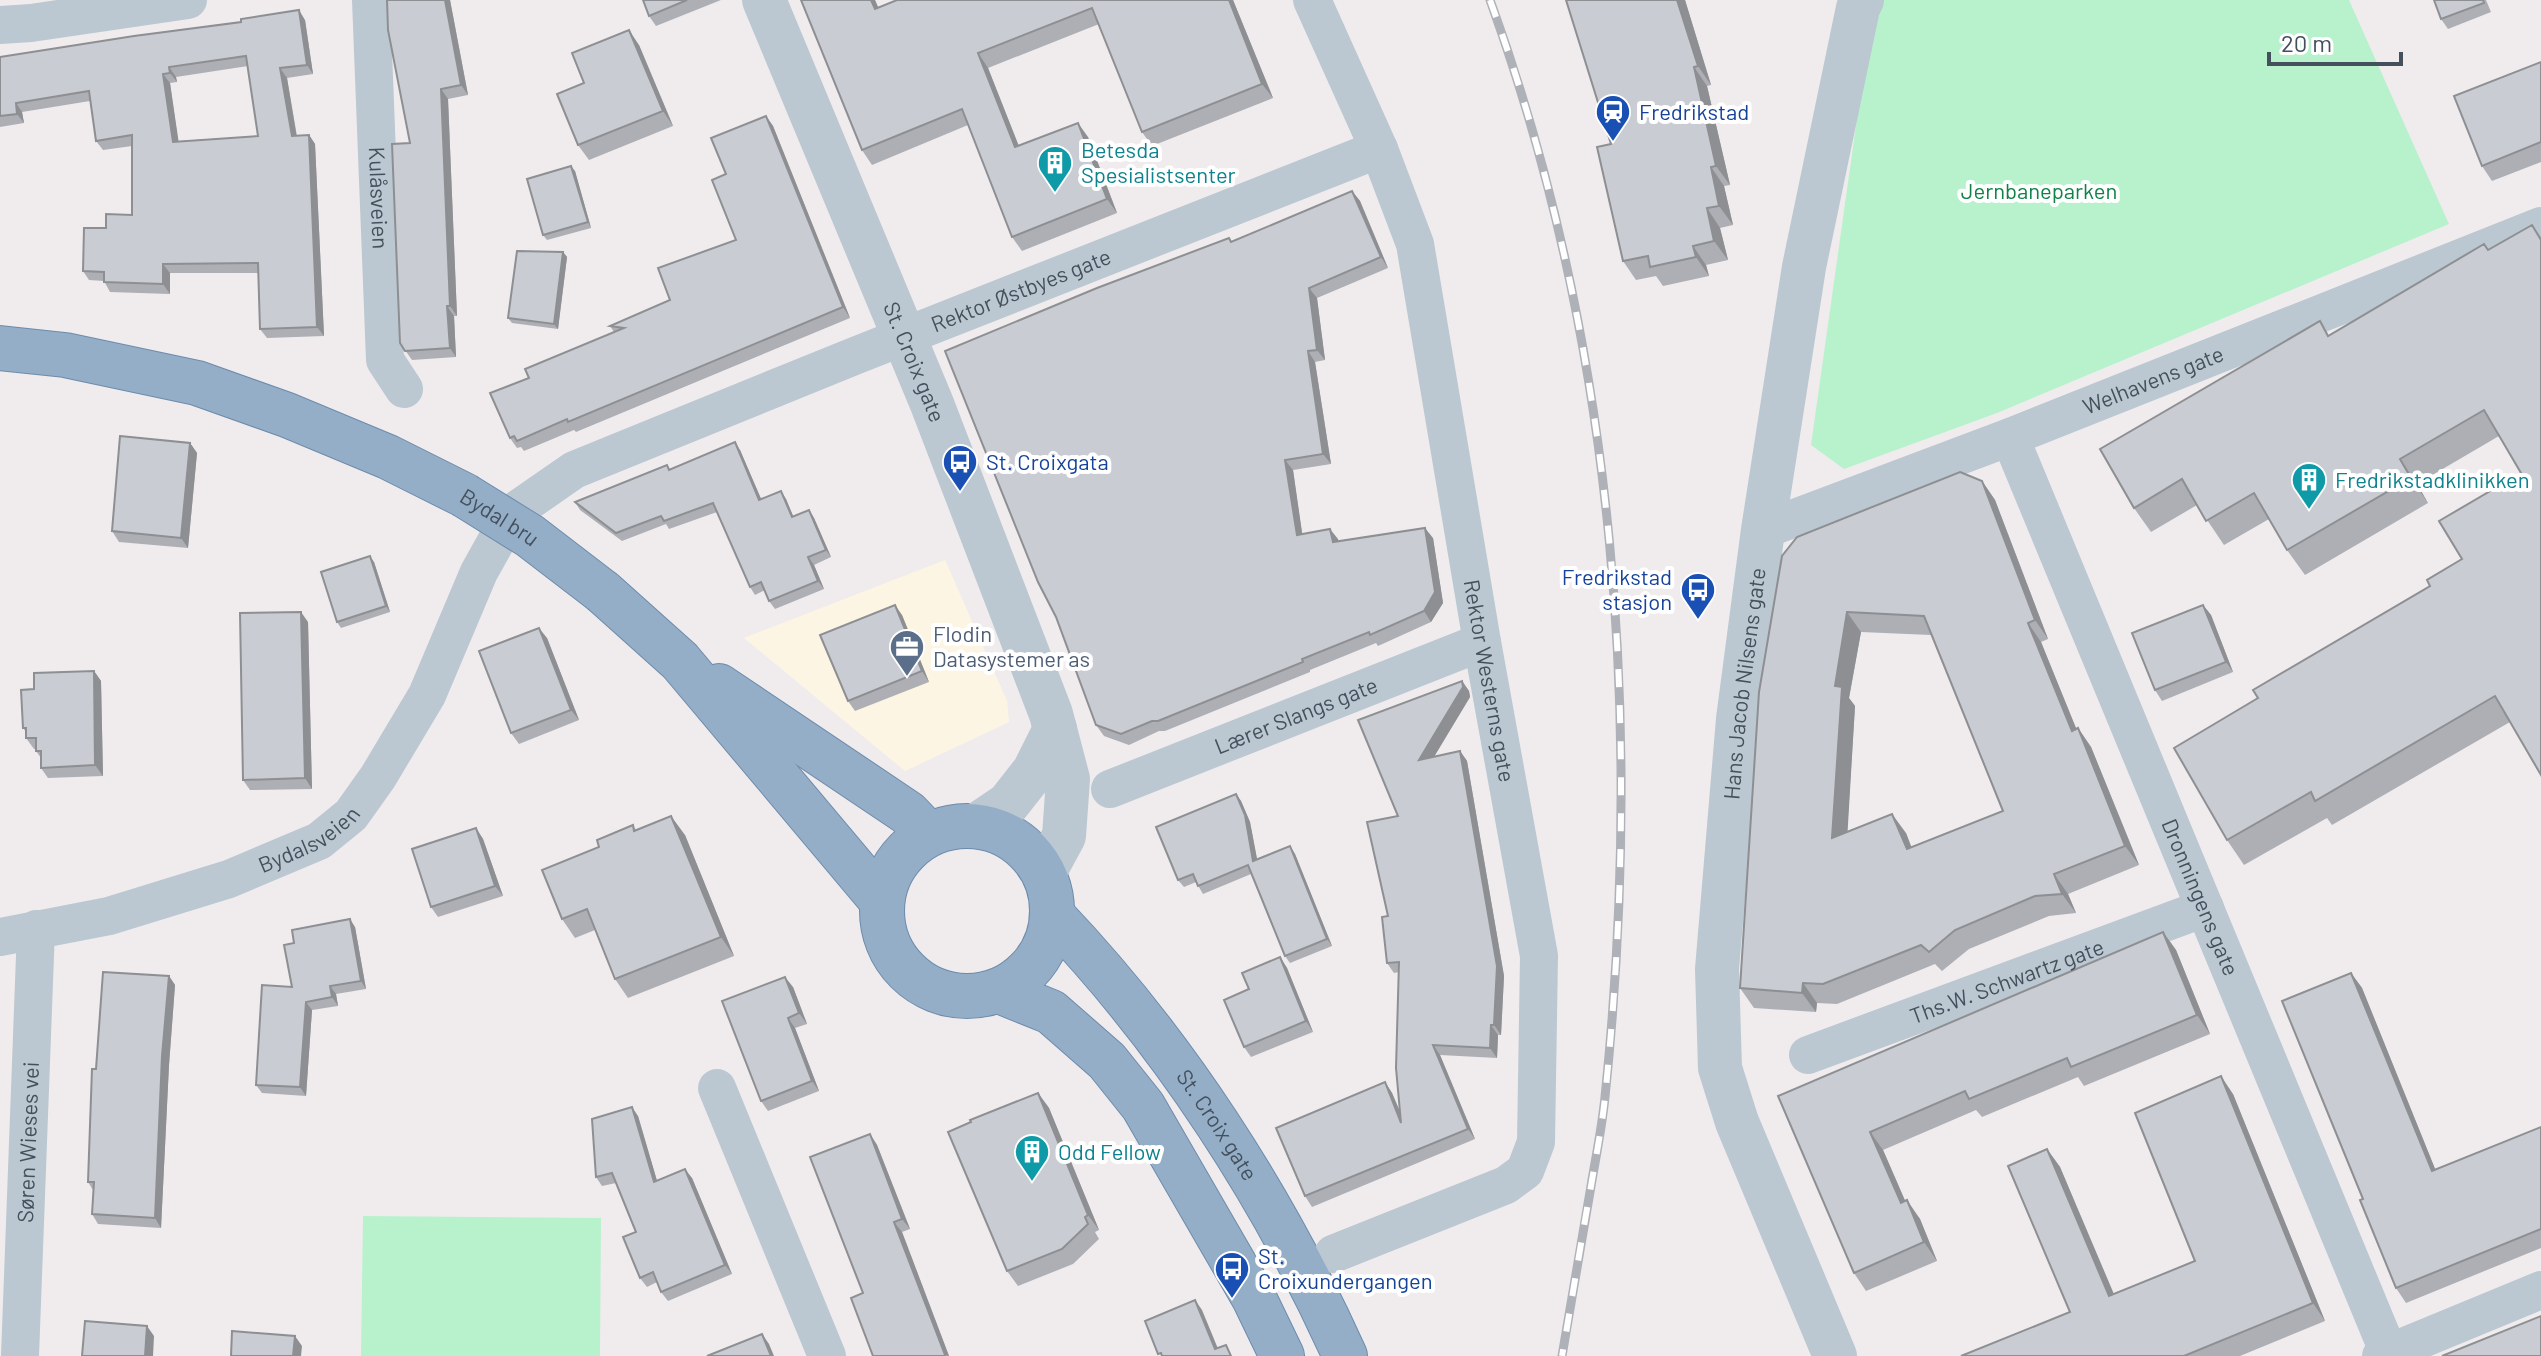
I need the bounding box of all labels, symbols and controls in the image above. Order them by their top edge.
scale bar [2269,16,2401,66]
text: 20 m [2281,28,2332,57]
station icon: Fredrikstad [1594,93,1632,143]
place label: Fredrikstad [1639,98,1749,124]
place label: Betesda Spesialistsenter [1081,136,1236,187]
building icon: Betesda Spesialistsenter [1036,144,1074,194]
street label: Kulåsveien [365,146,395,250]
park label: Jernbaneparken [1961,177,2117,203]
street label: Rektor Østbyes gate [927,242,1114,337]
street label: St. Croix gate [879,298,952,425]
street label: Welhavens gate [2079,340,2227,419]
bus stop icon: St. Croixgata [941,443,979,493]
place label: St. Croixgata [986,448,1109,474]
building icon: Fredrikstadklinikken [2290,461,2328,511]
place label: Fredrikstadklinikken [2335,466,2530,492]
street label: Bydal bru [456,482,545,551]
place label: Fredrikstad stasjon [1562,563,1672,614]
street label: Hans Jacob Nilsens gate [1717,566,1770,801]
bus stop icon: Fredrikstad stasjon [1679,571,1717,621]
street label: Rektor Westerns gate [1460,577,1521,784]
place label: Flodin Datasystemer as [933,620,1090,671]
office icon: Flodin Datasystemer as [888,628,926,678]
street label: Lærer Slangs gate [1210,671,1381,758]
street label: Bydalsveien [254,801,365,877]
street label: Dronningens gate [2157,814,2245,979]
street label: Ths.W. Schwartz gate [1906,933,2107,1028]
street label: Søren Wieses vei [11,1061,43,1223]
street label: St. Croix gate [1172,1064,1264,1185]
building icon: Odd Fellow [1013,1133,1051,1183]
place label: Odd Fellow [1058,1138,1161,1164]
place label: St. Croixundergangen [1258,1242,1433,1293]
bus stop icon: St. Croixundergangen [1213,1250,1251,1300]

